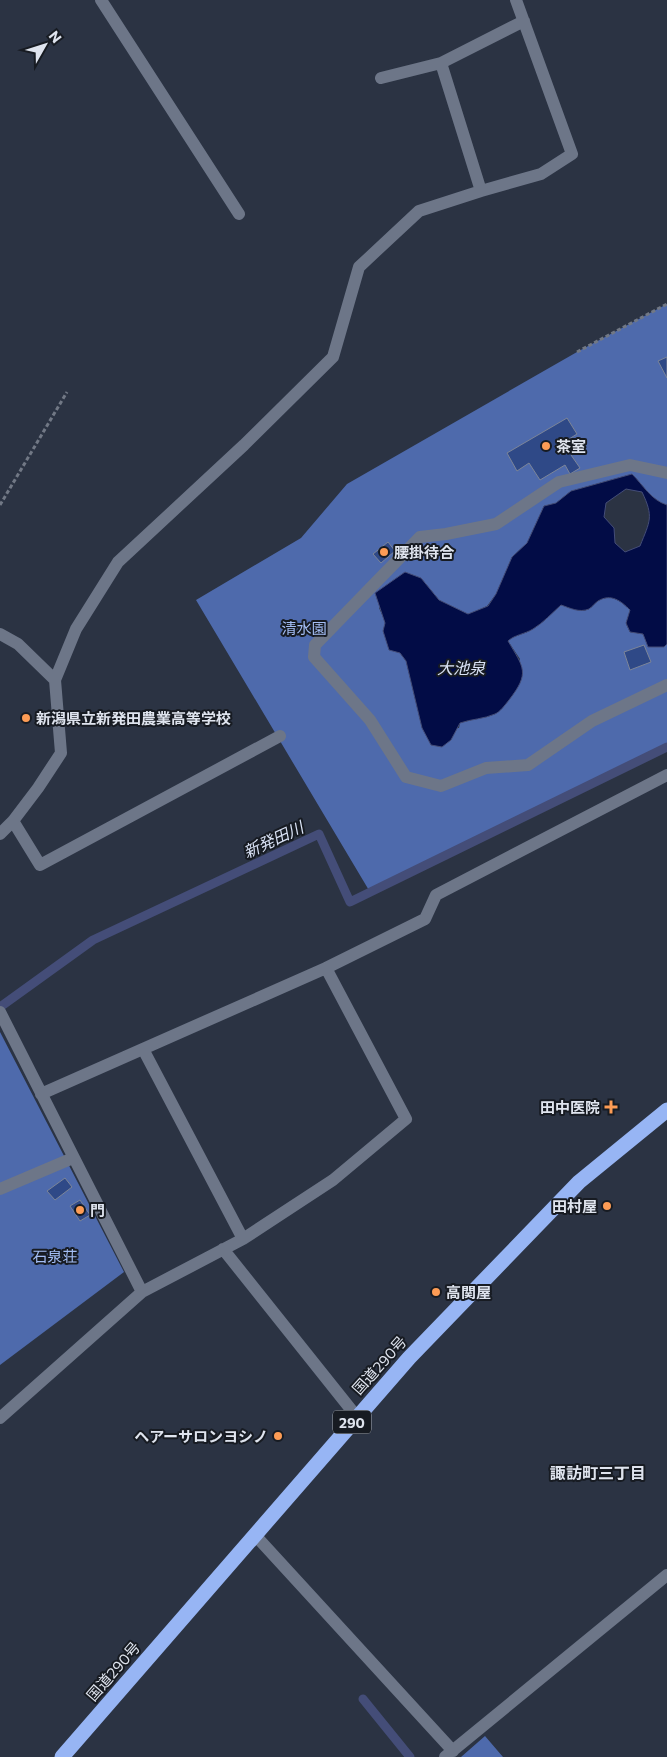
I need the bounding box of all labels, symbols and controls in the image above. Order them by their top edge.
north arrow [20,20,70,70]
text: N [46,27,65,46]
place label: 茶室 [556,437,586,455]
marker: 茶室 [540,440,552,452]
place label: 腰掛待合 [394,543,455,561]
marker: 腰掛待合 [378,546,390,558]
park label: 清水園 [281,619,327,637]
water label: 大池泉 [437,658,486,677]
place label: 新潟県立新発田農業高等学校 [36,709,231,727]
marker: 新潟県立新発田農業高等学校 [20,712,32,724]
water label: 新発田川 [240,816,308,861]
place label: 田中医院 [540,1098,600,1116]
marker: 田中医院 [604,1100,618,1114]
place label: 田村屋 [552,1197,597,1215]
marker: 田村屋 [601,1200,613,1212]
place label: 門 [90,1201,105,1219]
marker: 門 [74,1204,86,1216]
park label: 石泉荘 [32,1247,78,1265]
place label: 高関屋 [446,1283,491,1301]
marker: 高関屋 [430,1286,442,1298]
street label: 国道290号 [348,1332,410,1398]
road number: 290 [333,1410,371,1434]
place label: ヘアーサロンヨシノ [134,1427,268,1445]
marker: ヘアーサロンヨシノ [272,1430,284,1442]
district label: 諏訪町三丁目 [550,1463,646,1482]
street label: 国道290号 [83,1638,143,1704]

